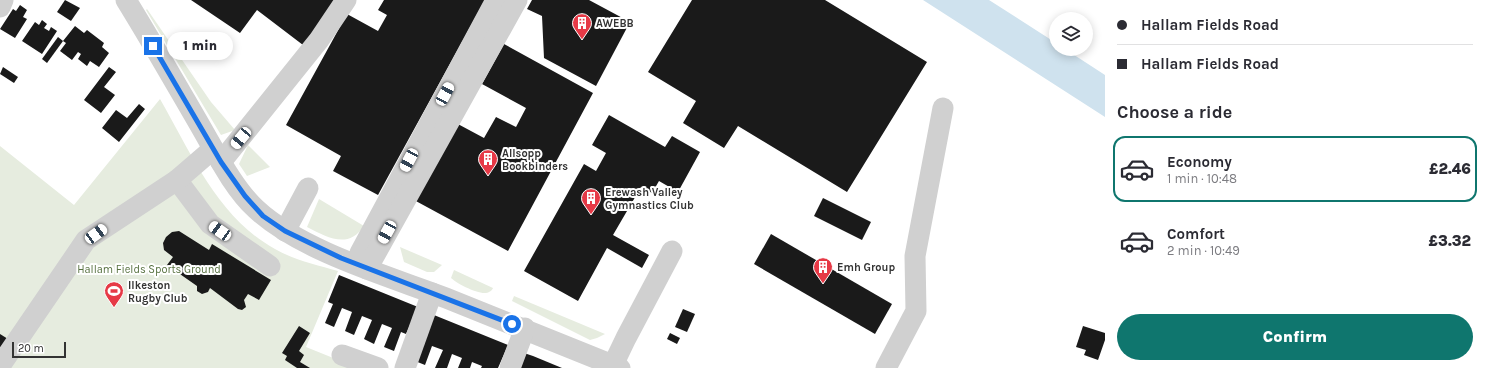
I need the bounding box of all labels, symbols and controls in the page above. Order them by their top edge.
building icon: AWEBB [571,12,593,40]
map controls [1049,12,1093,56]
button: layers [1049,12,1093,56]
text: Hallam Fields Road [1141,16,1279,34]
place label: AWEBB [596,17,634,30]
callout: 1 min [167,32,233,60]
route end [144,37,162,55]
text: 1 min [183,38,217,53]
text: Hallam Fields Road [1141,55,1279,73]
car [434,81,456,107]
text: Choose a ride [1117,101,1232,123]
car [229,125,253,151]
car [398,147,420,173]
place label: Allsopp Bookbinders [502,147,568,173]
building icon: Allsopp Bookbinders [477,148,499,176]
icon: car [1119,151,1155,187]
text: Economy [1167,153,1232,171]
text: £2.46 [1429,160,1471,178]
text: 1 min · 10:48 [1167,171,1237,186]
place label: Erewash Valley Gymnastics Club [605,186,694,212]
building icon: Erewash Valley Gymnastics Club [580,187,602,215]
car [207,219,233,243]
car [376,219,398,245]
car [83,222,109,246]
icon: car [1119,223,1155,259]
text: Comfort [1167,225,1225,243]
text: £3.32 [1428,232,1471,250]
text: 2 min · 10:49 [1167,243,1240,258]
building icon: Emh Group [812,256,834,284]
place label: Emh Group [837,261,895,274]
park label: Hallam Fields Sports Ground [77,263,221,276]
place label: Ilkeston Rugby Club [128,279,188,305]
sports icon: Ilkeston Rugby Club [103,280,125,308]
button: Confirm [1117,314,1473,360]
route start [503,315,521,333]
scale bar [12,340,66,359]
text: 20 m [18,342,44,355]

